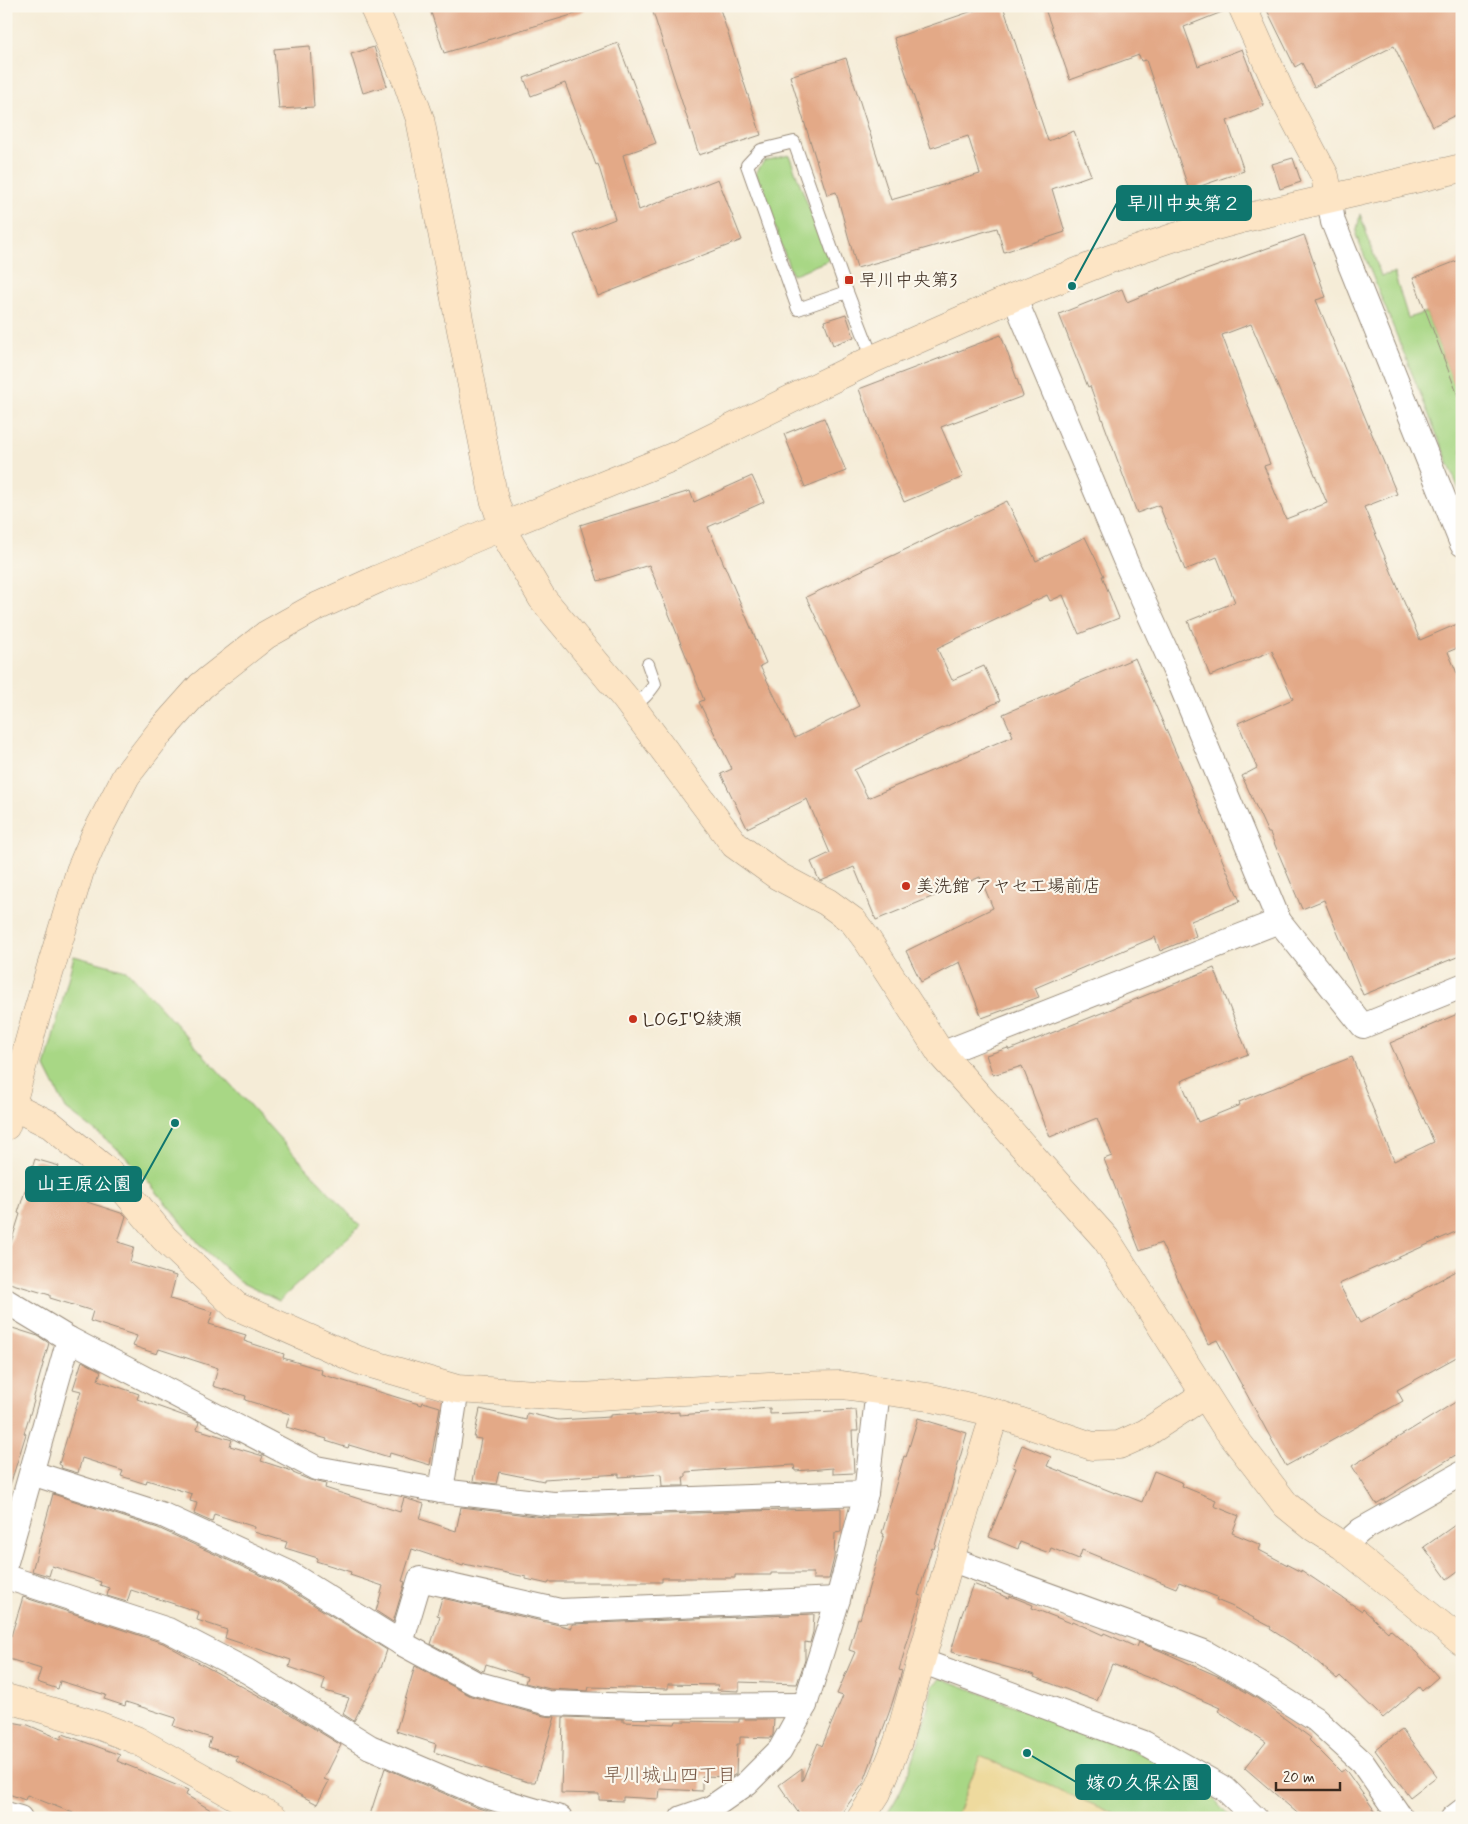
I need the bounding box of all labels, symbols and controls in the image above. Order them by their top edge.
callout: 早川中央第２ [1117,186,1251,220]
text: 早川中央第２ [1127,192,1241,217]
place label: 早川中央第3 [859,269,957,293]
marker: 早川中央第3 [843,274,855,286]
place label: 美洗館 アヤセ工場前店 [916,875,1101,899]
marker: 美洗館 アヤセ工場前店 [900,880,912,892]
place label: LOGI'Q綾瀬 [643,1008,742,1032]
marker: LOGI'Q綾瀬 [627,1013,639,1025]
callout: 山王原公園 [26,1167,141,1201]
text: 山王原公園 [36,1172,132,1197]
scale bar [1276,1759,1339,1791]
district label: 早川城山四丁目 [603,1763,737,1788]
callout: 嫁の久保公園 [1076,1765,1210,1799]
text: 20 m [1283,1768,1315,1788]
text: 嫁の久保公園 [1086,1771,1200,1796]

